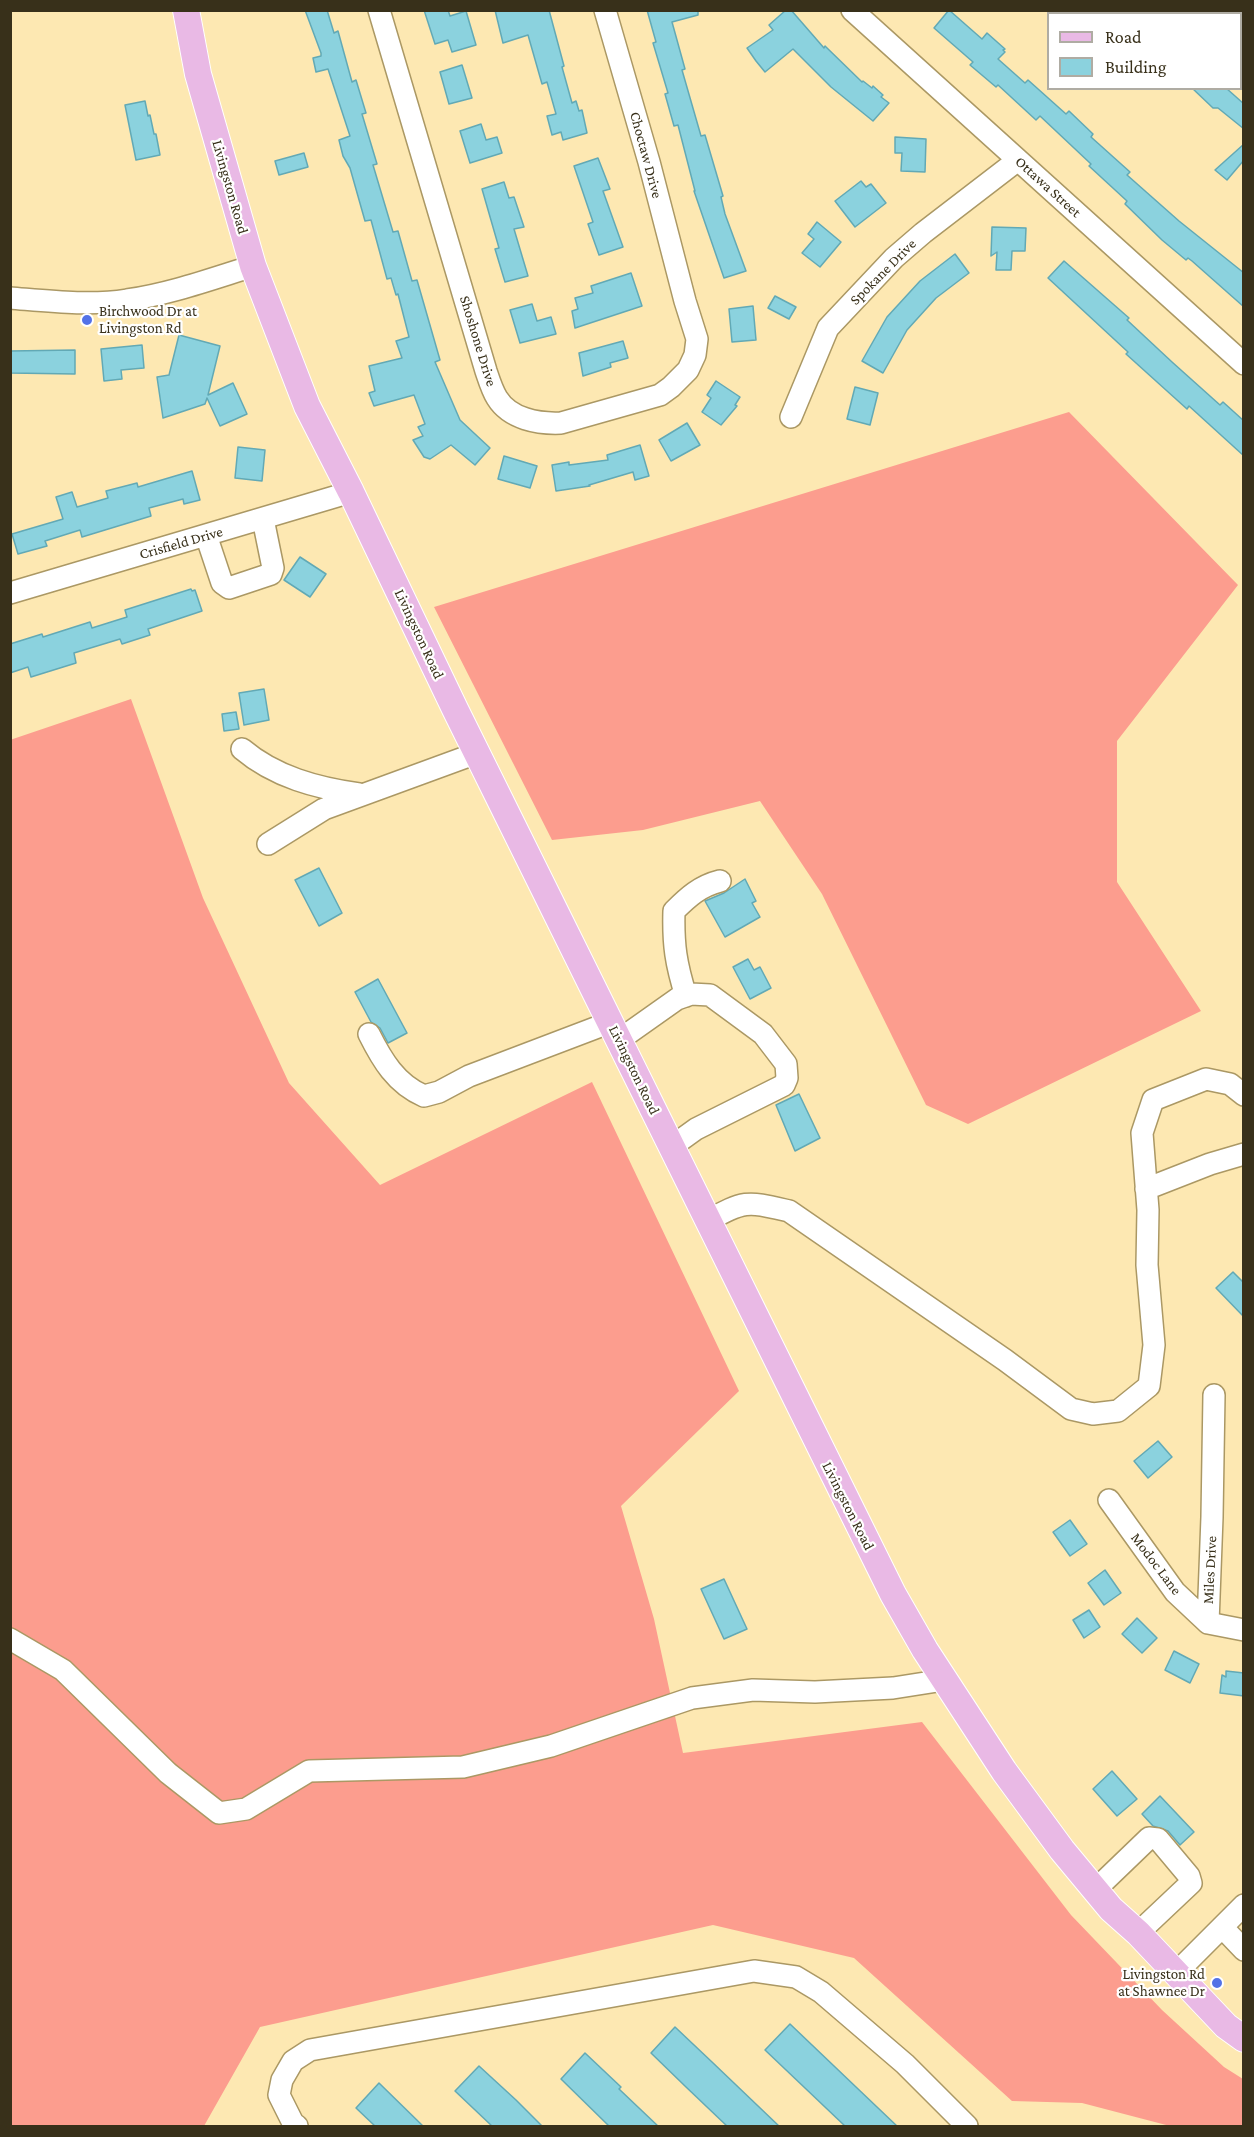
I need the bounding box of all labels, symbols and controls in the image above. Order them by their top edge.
legend [1047,12,1242,90]
text: Road [1105,27,1142,47]
text: Building [1105,57,1166,77]
street label: Choctaw Drive [626,110,666,200]
street label: Livingston Road [208,138,252,236]
street label: Ottawa Street [1011,153,1085,221]
street label: Spokane Drive [846,235,920,309]
street label: Shoshone Drive [456,293,500,389]
place label: Birchwood Dr at Livingston Rd [99,302,197,337]
marker: Birchwood Dr at Livingston Rd [80,313,94,327]
street label: Crisfield Drive [137,523,225,563]
street label: Livingston Road [390,586,448,682]
street label: Livingston Road [605,1022,663,1118]
street label: Livingston Road [818,1459,878,1553]
street label: Modoc Lane [1127,1529,1185,1599]
street label: Miles Drive [1199,1535,1221,1605]
place label: Livingston Rd at Shawnee Dr [1118,1965,1205,2000]
marker: Livingston Rd at Shawnee Dr [1210,1976,1224,1990]

